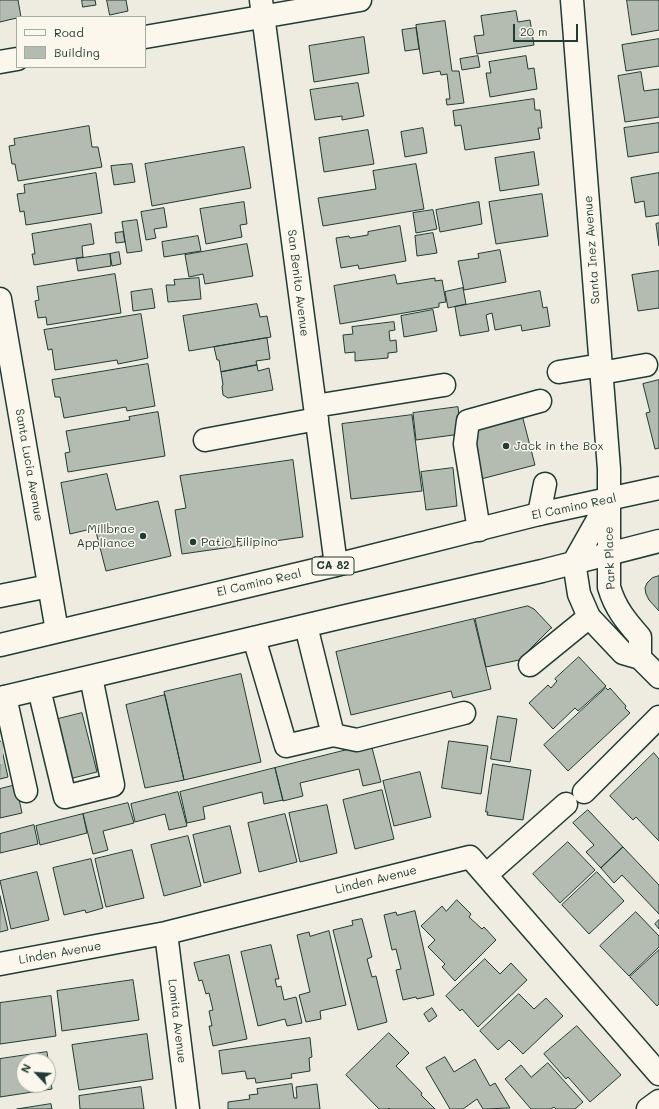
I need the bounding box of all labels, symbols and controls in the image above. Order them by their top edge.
legend [16,16,146,68]
scale bar [515,16,580,42]
text: 20 m [520,23,548,39]
text: Road [54,24,84,40]
text: Building [54,44,100,60]
street label: Santa Inez Avenue [581,195,603,305]
street label: San Benito Avenue [284,229,312,337]
street label: Santa Lucia Avenue [12,408,46,522]
place label: Jack in the Box [514,439,603,453]
marker: Jack in the Box [501,441,511,451]
street label: El Camino Real [530,491,618,523]
place label: Millbrae Appliance [77,522,135,550]
street label: Park Place [602,526,618,590]
marker: Millbrae Appliance [138,531,148,541]
place label: Patio Filipino [201,535,278,549]
marker: Patio Filipino [188,537,198,547]
road number: CA 82 [312,557,354,575]
street label: El Camino Real [215,566,303,600]
street label: Linden Avenue [334,863,418,897]
street label: Linden Avenue [18,939,102,967]
street label: Lomita Avenue [165,978,189,1064]
north arrow [16,1053,56,1093]
text: N [17,1061,34,1075]

